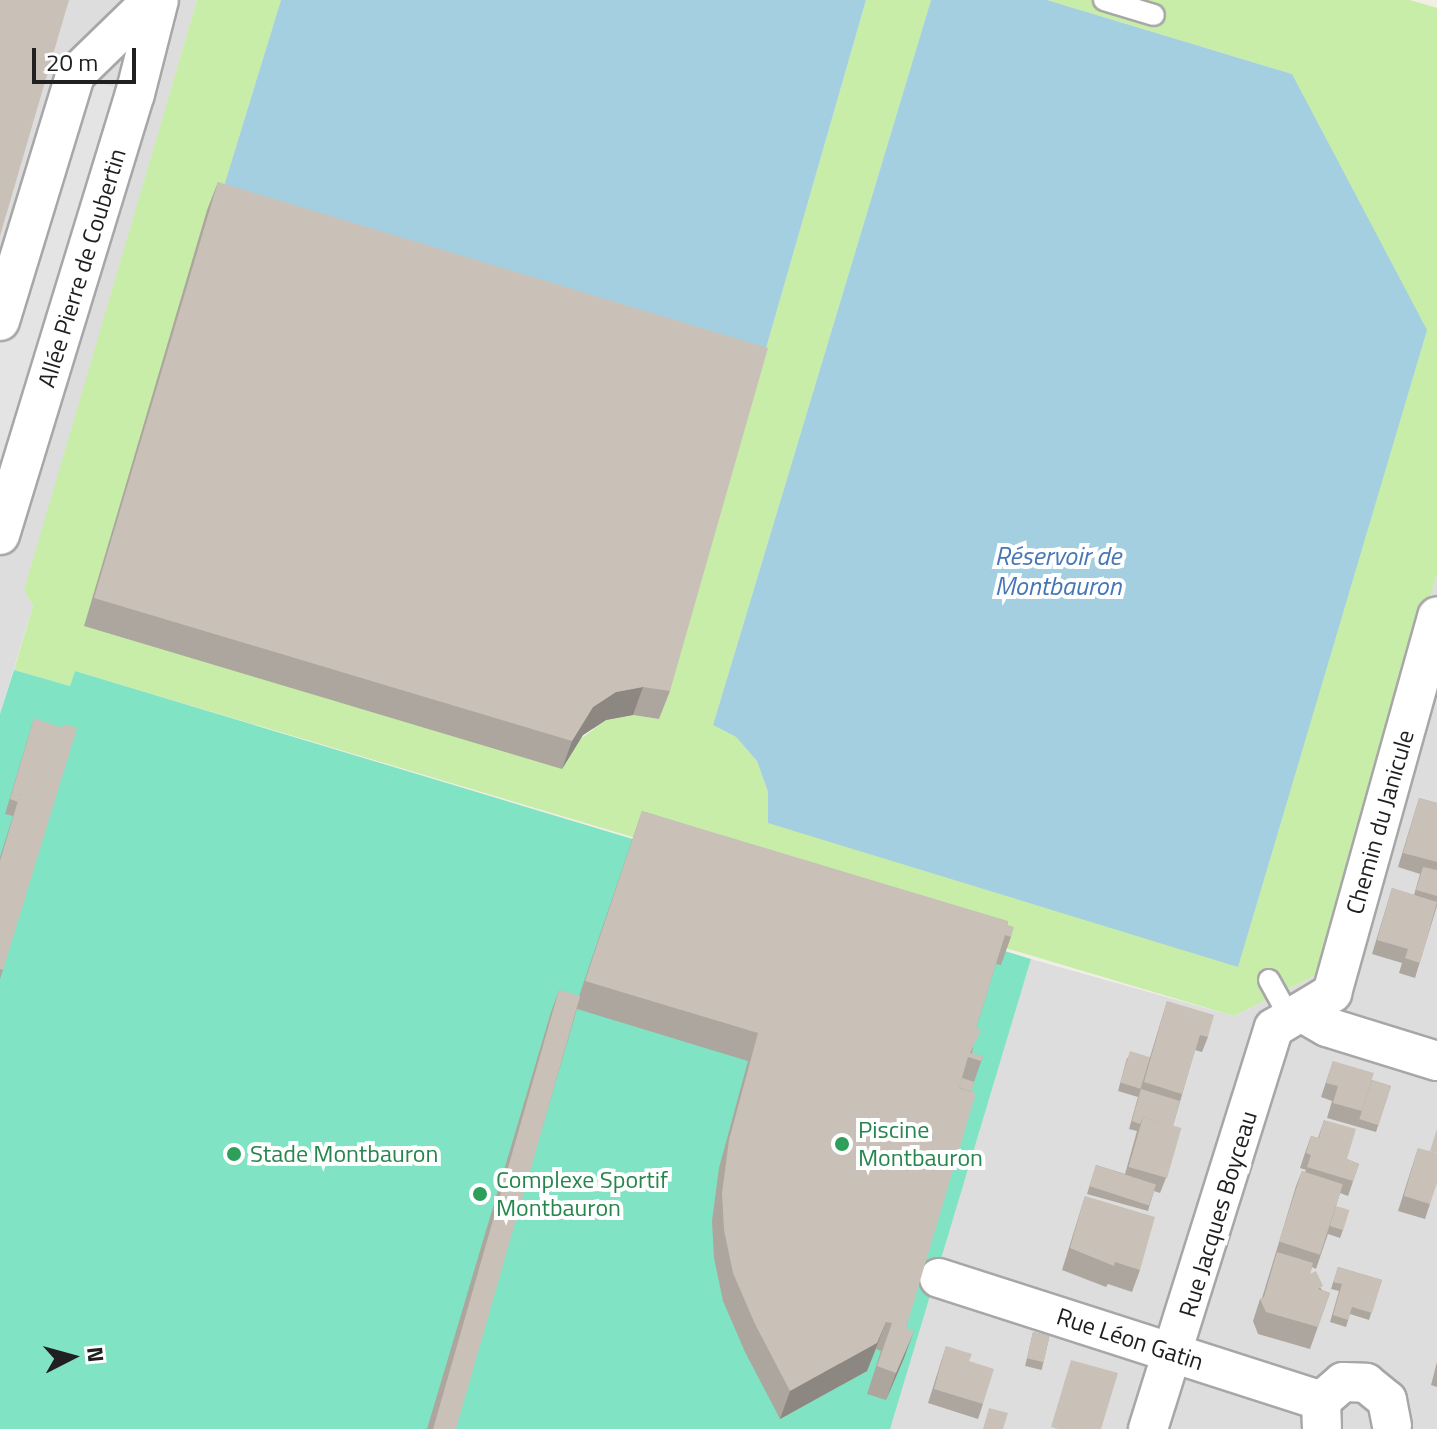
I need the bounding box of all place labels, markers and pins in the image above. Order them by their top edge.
place label: Piscine Montbauron [858,1116,983,1172]
marker: Piscine Montbauron [833,1135,851,1153]
place label: Stade Montbauron [250,1140,438,1168]
marker: Stade Montbauron [225,1145,243,1163]
place label: Complexe Sportif Montbauron [496,1166,668,1222]
marker: Complexe Sportif Montbauron [471,1185,489,1203]

